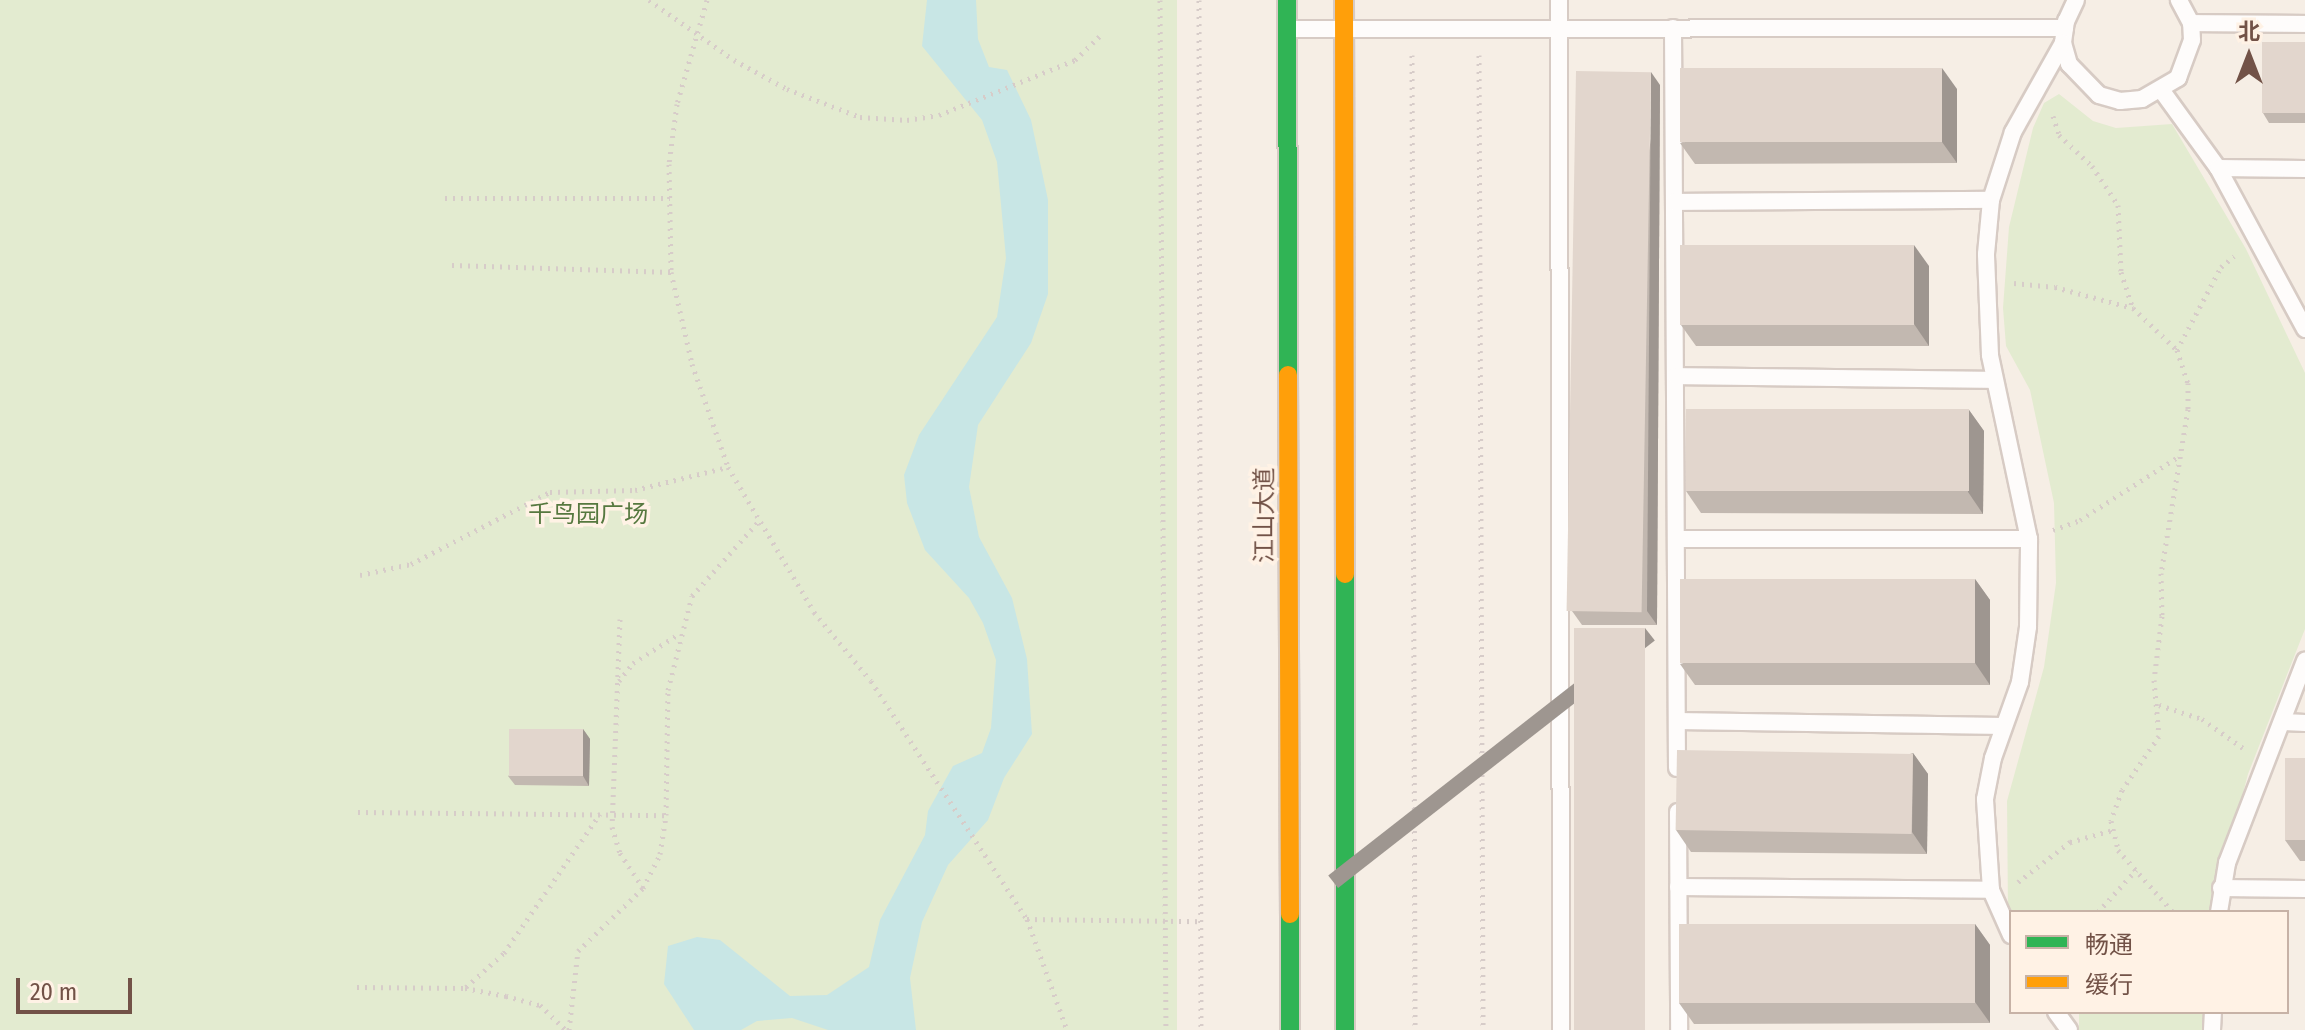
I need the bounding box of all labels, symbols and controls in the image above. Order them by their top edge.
north arrow [2209,16,2289,96]
text: 北 [2238,18,2260,45]
street label: 江山大道 [1251,467,1279,563]
park label: 千鸟园广场 [528,501,648,529]
legend [2009,910,2289,1014]
text: 畅通 [2085,931,2133,959]
scale bar [20,962,136,1012]
text: 缓行 [2085,971,2133,999]
text: 20 m [30,978,77,1006]

